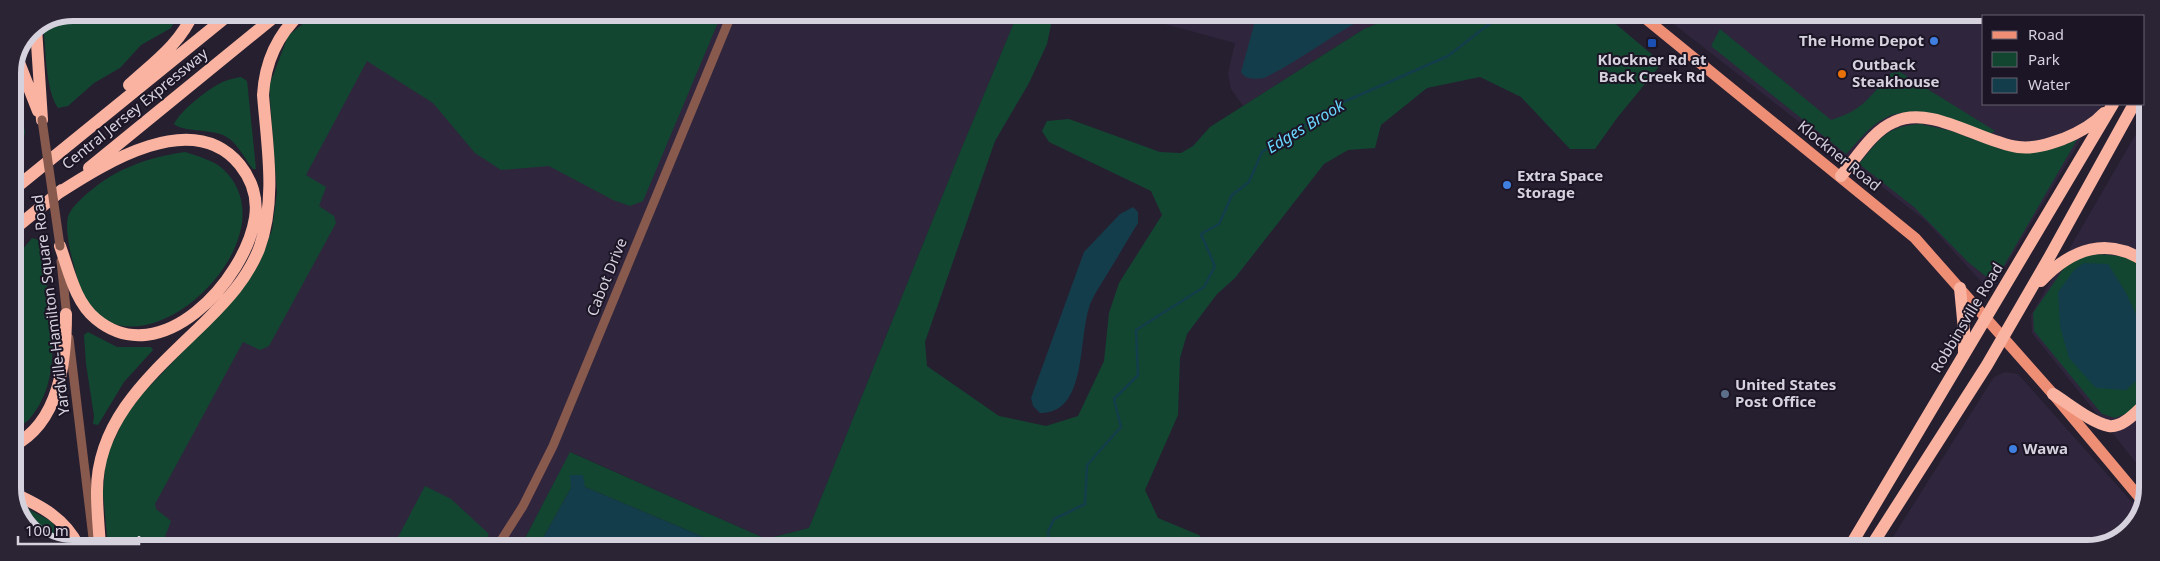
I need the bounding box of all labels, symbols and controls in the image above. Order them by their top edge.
legend [1982,15,2145,105]
text: Road [2028,24,2064,44]
place label: The Home Depot [1799,30,1924,50]
marker: The Home Depot [1928,35,1940,47]
marker: Klockner Rd at Back Creek Rd [1646,37,1658,49]
street label: Central Jersey Expressway [57,43,212,173]
place label: Klockner Rd at Back Creek Rd [1598,49,1707,86]
text: Park [2028,49,2060,69]
place label: Outback Steakhouse [1852,54,1939,91]
marker: Outback Steakhouse [1836,68,1848,80]
text: Water [2028,74,2070,94]
water label: Edges Brook [1262,94,1349,158]
street label: Klockner Road [1794,116,1885,195]
place label: Extra Space Storage [1517,165,1603,202]
marker: Extra Space Storage [1501,179,1513,191]
street label: Yardville-Hamilton Square Road [27,194,73,417]
street label: Cabot Drive [581,235,631,319]
street label: Robbinsville Road [1925,259,2007,376]
place label: United States Post Office [1735,374,1836,411]
marker: United States Post Office [1719,388,1731,400]
place label: Wawa [2023,438,2068,458]
marker: Wawa [2007,443,2019,455]
scale bar [18,514,139,546]
text: 100 m [25,520,69,540]

